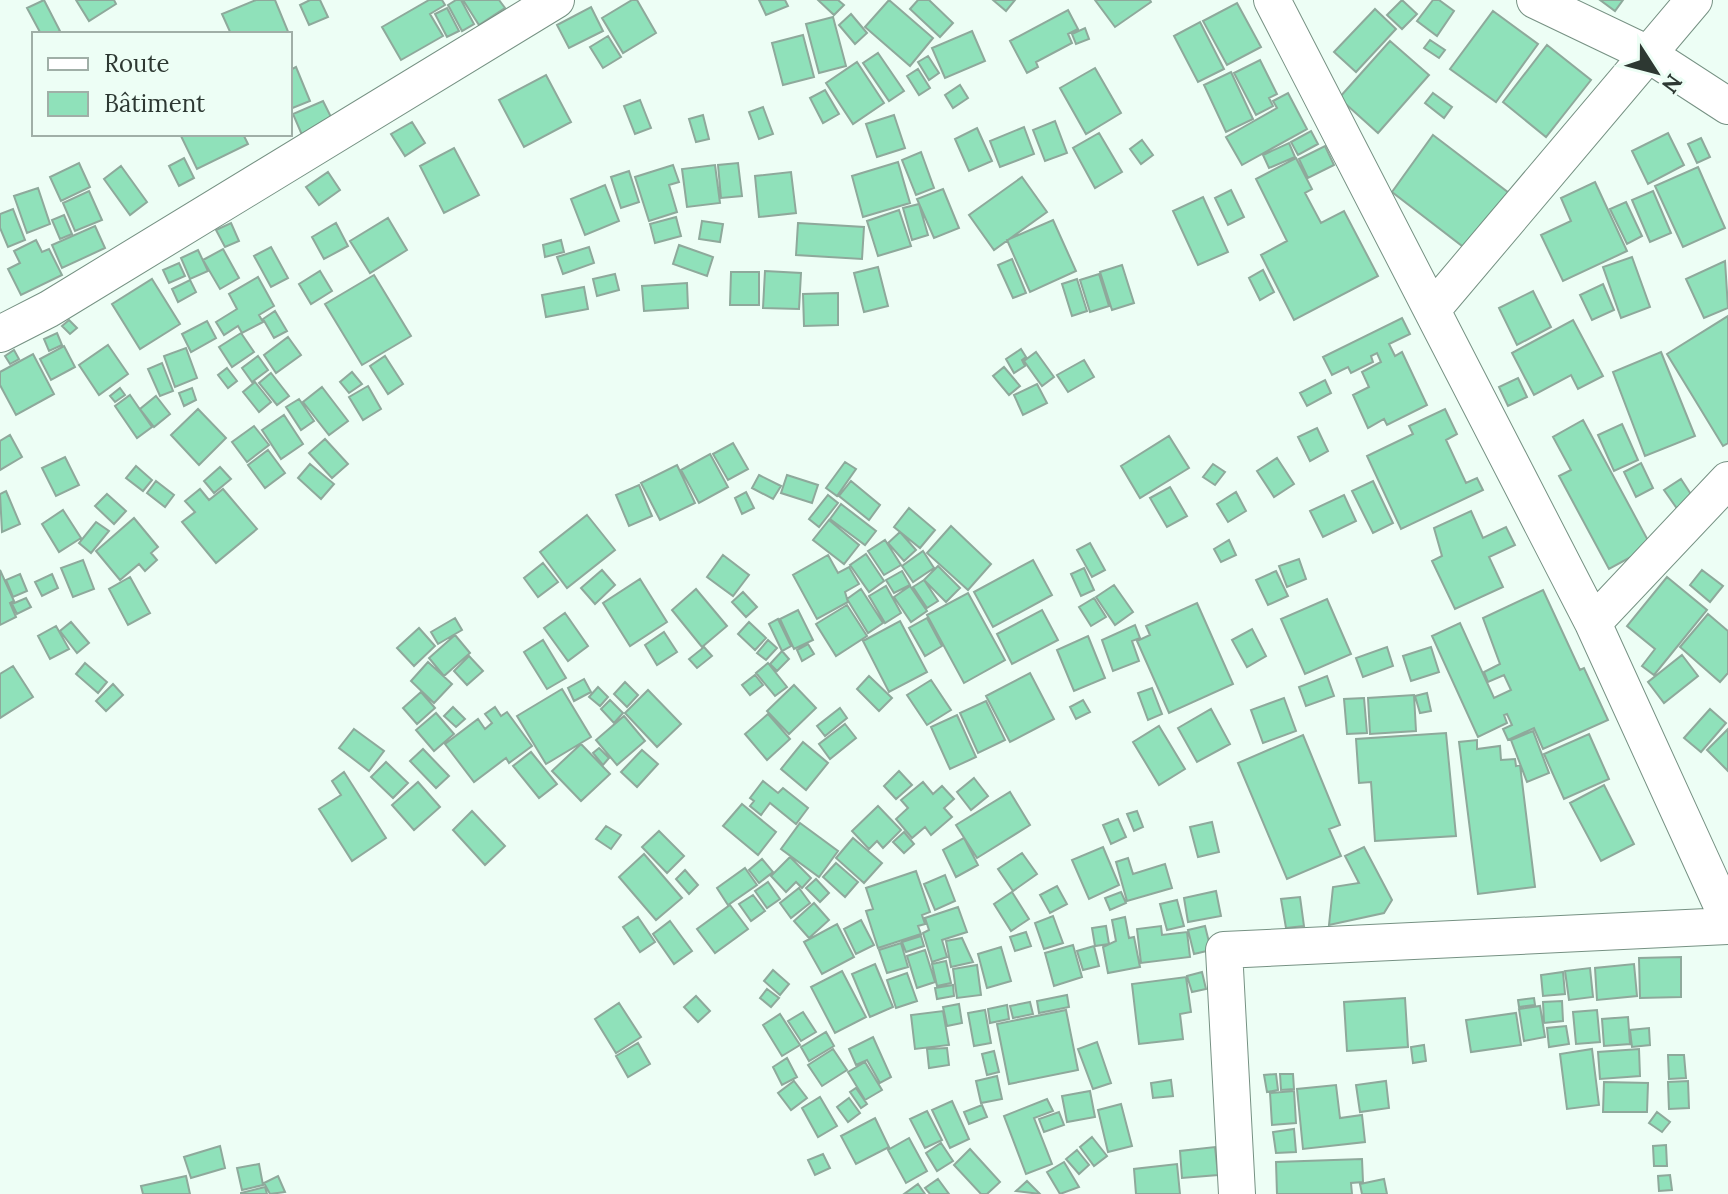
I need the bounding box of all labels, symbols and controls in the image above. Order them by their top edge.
legend [32,32,292,136]
north arrow [1616,32,1696,112]
text: Route [104,48,170,79]
text: N [1656,69,1689,99]
text: Bâtiment [104,88,206,119]

